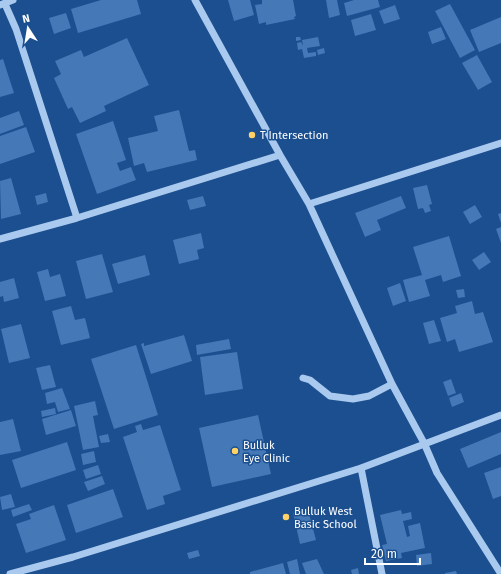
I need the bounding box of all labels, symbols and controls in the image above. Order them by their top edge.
north arrow [8,8,48,48]
text: N [21,12,31,26]
place label: T Intersection [260,129,329,142]
marker: T Intersection [247,130,257,140]
place label: Bulluk Eye Clinic [243,439,290,465]
marker: Bulluk Eye Clinic [230,446,240,456]
place label: Bulluk West Basic School [294,505,357,531]
marker: Bulluk West Basic School [281,512,291,522]
scale bar [365,540,420,566]
text: 20 m [371,547,397,561]

